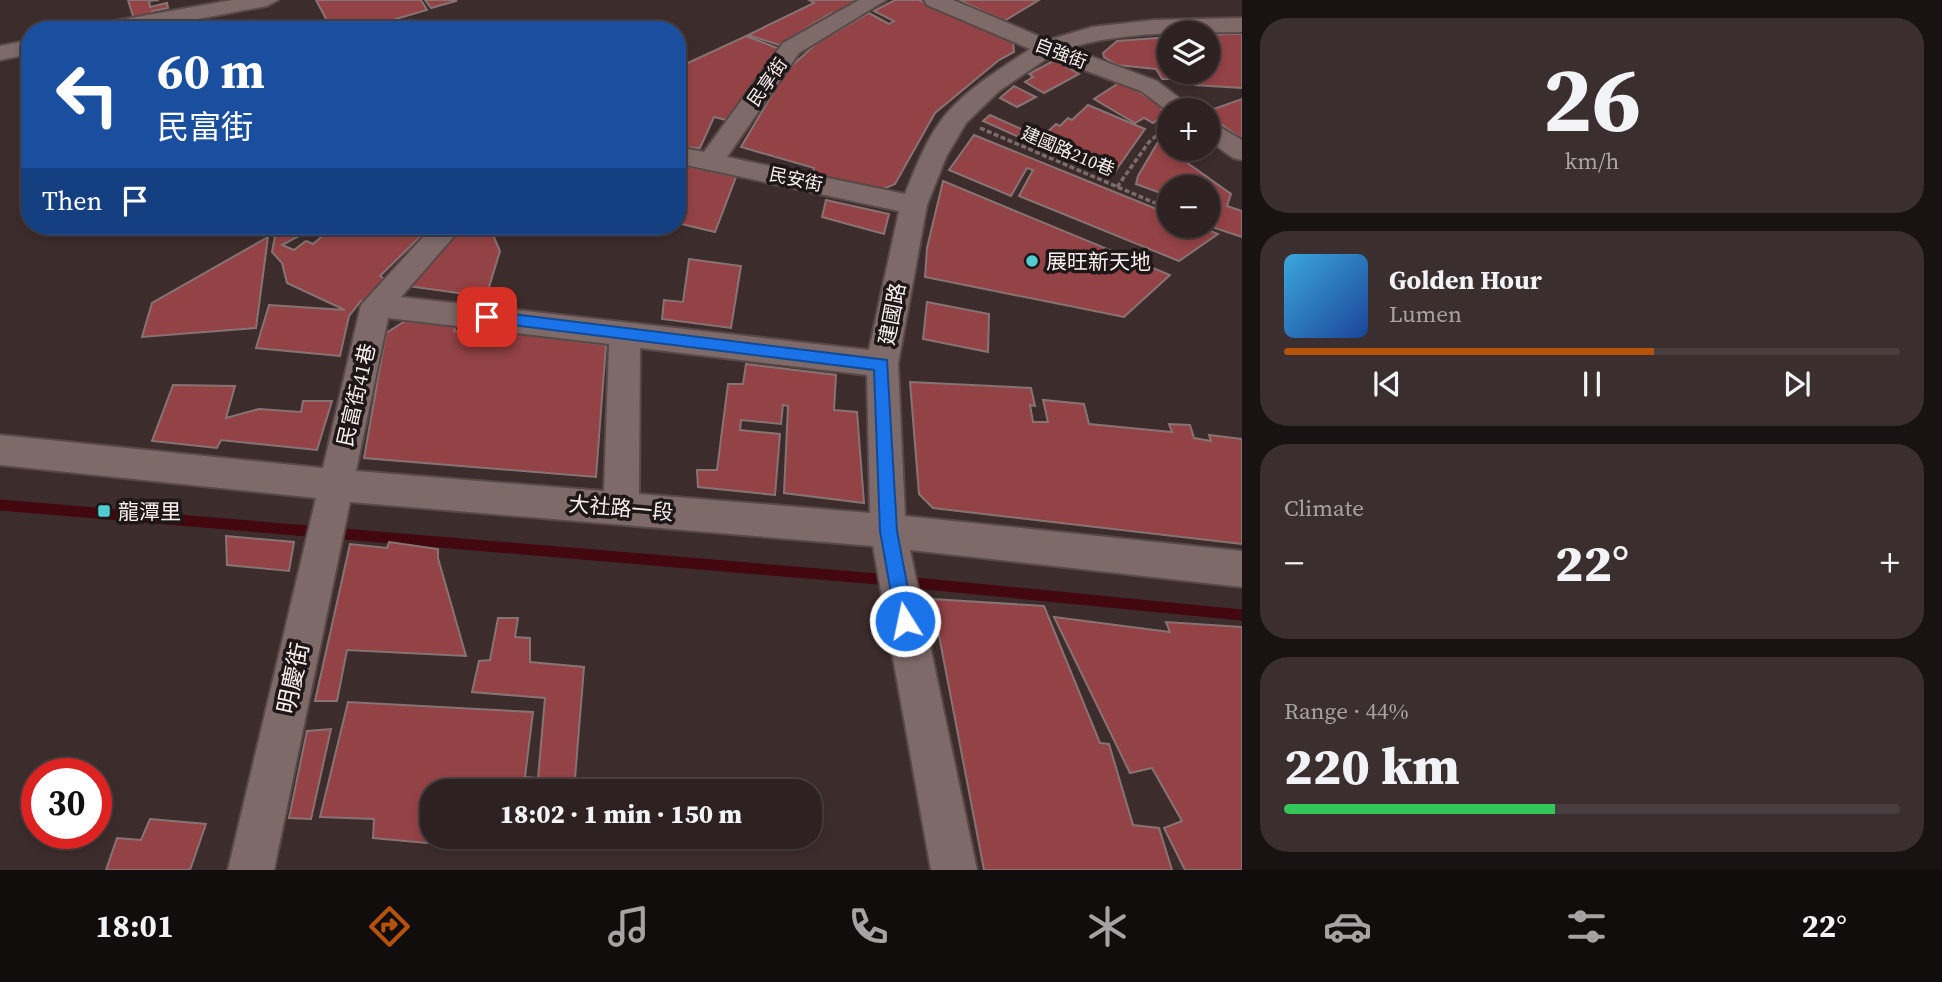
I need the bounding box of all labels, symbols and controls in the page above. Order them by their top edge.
map controls [1157,21,1220,238]
button: layers [1157,21,1220,84]
street label: 自強街 [1031,32,1091,74]
text: 60 m [157,37,265,104]
text: 26 [1543,37,1641,161]
icon: left [42,49,133,140]
street label: 民享街 [741,53,793,111]
button: + [1157,98,1220,161]
text: 民富街 [157,105,253,149]
street label: 建國路210巷 [1018,120,1118,182]
text: km/h [1565,145,1619,177]
street label: 民安街 [767,161,825,197]
button: − [1157,175,1220,238]
icon: arrive [116,182,154,220]
text: Then [42,183,102,219]
place label: 展旺新天地 [1046,247,1151,276]
marker: 展旺新天地 [1024,253,1040,269]
text: Golden Hour [1389,262,1542,298]
street label: 建國路 [872,280,912,348]
pin [457,287,517,347]
icon: arrive [468,298,506,336]
text: Lumen [1389,298,1462,330]
street label: 民富街41巷 [330,341,382,449]
icon: previous [1368,365,1406,403]
icon: pause [1573,365,1611,403]
icon: next [1778,365,1816,403]
street label: 大社路一段 [567,489,675,527]
text: Climate [1284,492,1364,524]
place label: 龍潭里 [118,497,181,526]
marker: 龍潭里 [96,503,112,519]
text: 22° [1555,527,1629,598]
text: − [1284,537,1304,589]
text: + [1880,537,1900,589]
position arrow [868,584,942,658]
street label: 明慶街 [269,639,317,717]
text: Range · 44% [1284,695,1409,727]
text: 220 km [1284,730,1460,801]
speed limit sign: 30 [21,758,112,849]
text: 18:02 · 1 min · 150 m [500,796,742,832]
icon: directions [365,902,414,951]
icon: music [604,902,653,951]
icon: phone [844,902,893,951]
icon: climate [1083,902,1132,951]
icon: car [1323,902,1372,951]
icon: filters [1562,902,1611,951]
text: 18:01 [95,904,174,948]
text: 22° [1802,904,1847,948]

